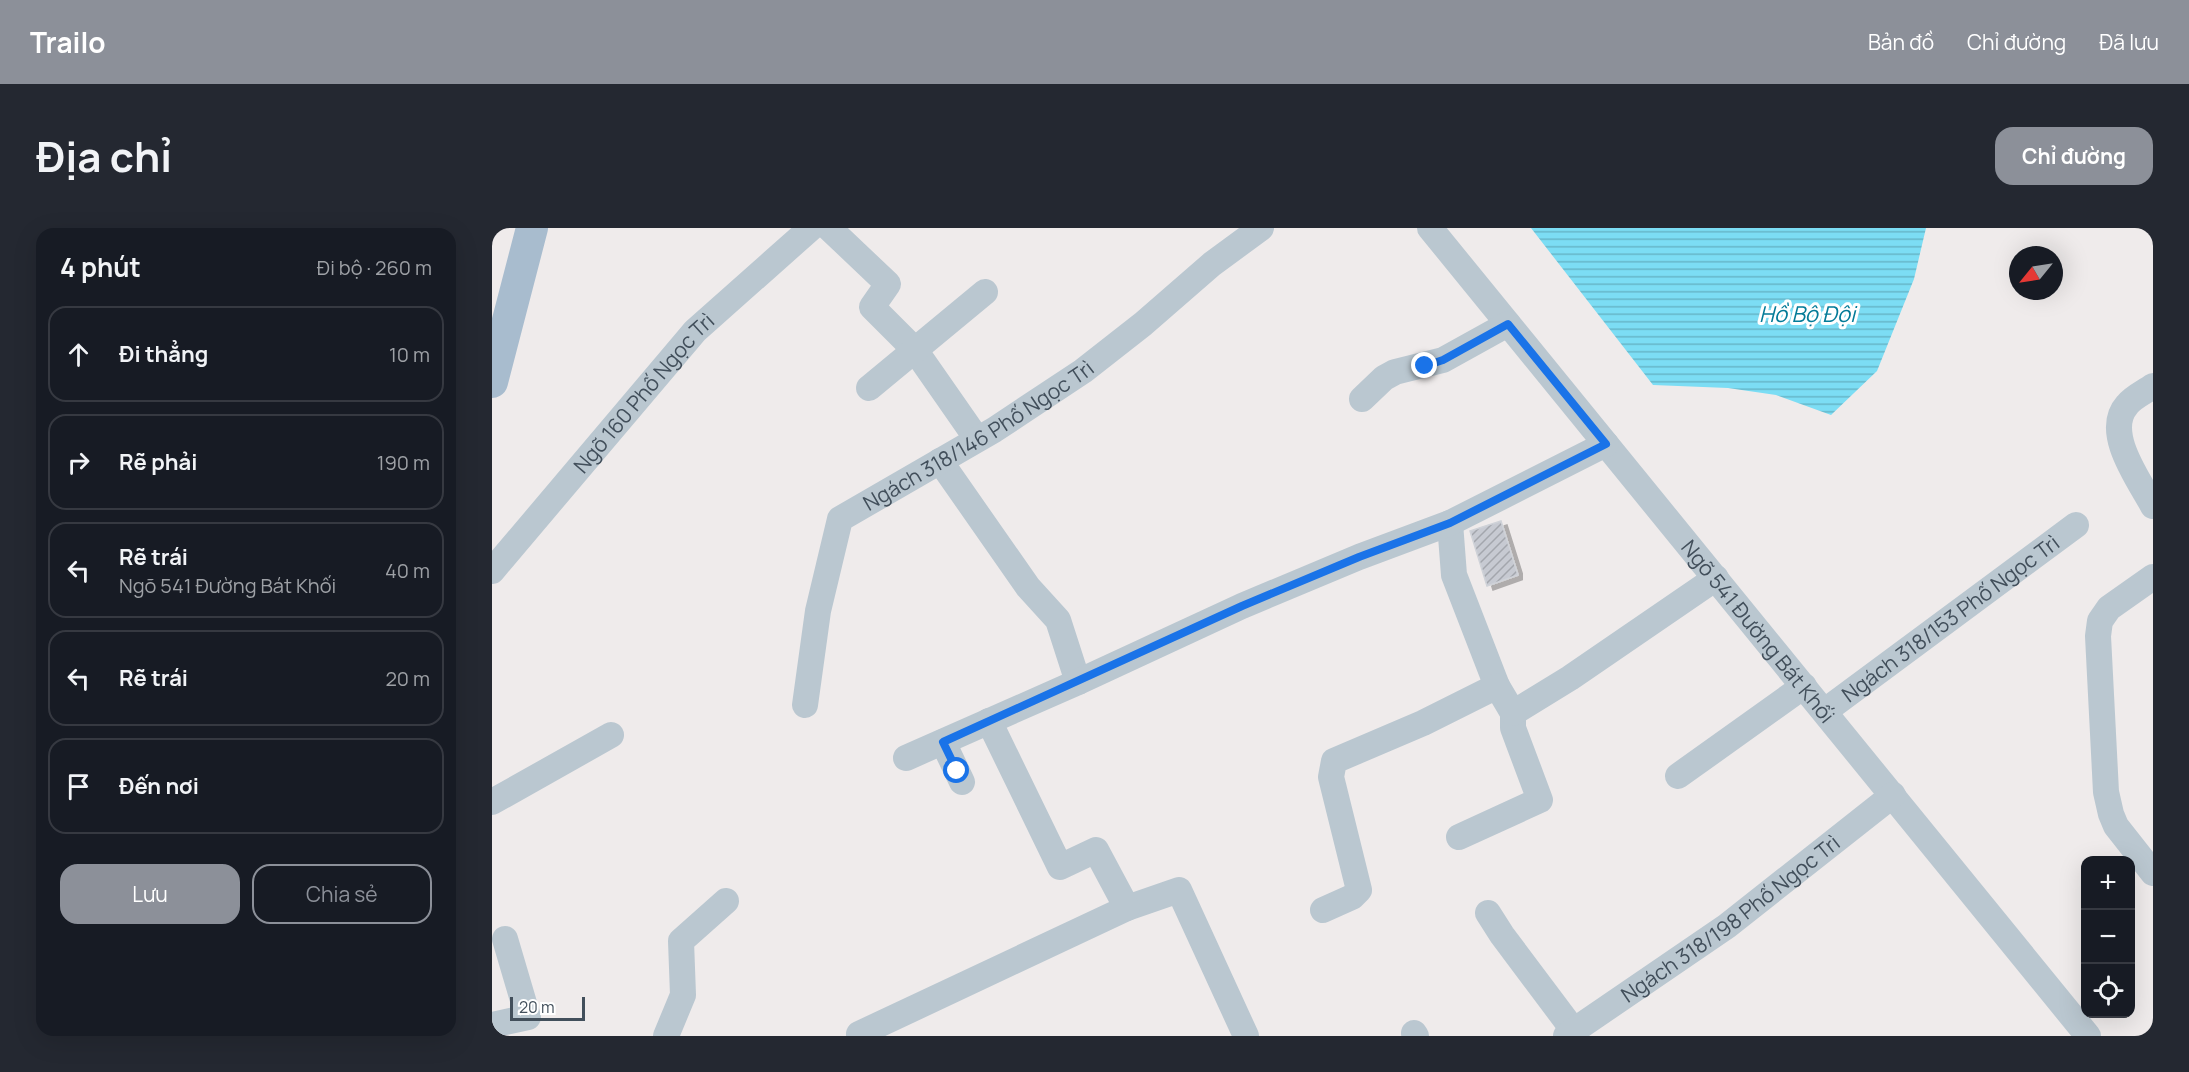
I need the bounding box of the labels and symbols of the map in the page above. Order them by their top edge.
north arrow [2009,246,2063,300]
water label: Hồ Bộ Đội [1759,299,1858,329]
street label: Ngõ 160 Phố Ngọc Trì [567,307,720,479]
route end [1411,352,1437,378]
street label: Ngách 318/146 Phố Ngọc Trì [858,354,1099,517]
street label: Ngách 318/153 Phố Ngọc Trì [1836,528,2065,708]
street label: Ngõ 541 Đường Bát Khối [1675,534,1841,729]
route start [943,757,969,783]
street label: Ngách 318/198 Phố Ngọc Trì [1615,828,1845,1008]
scale bar [510,994,585,1022]

